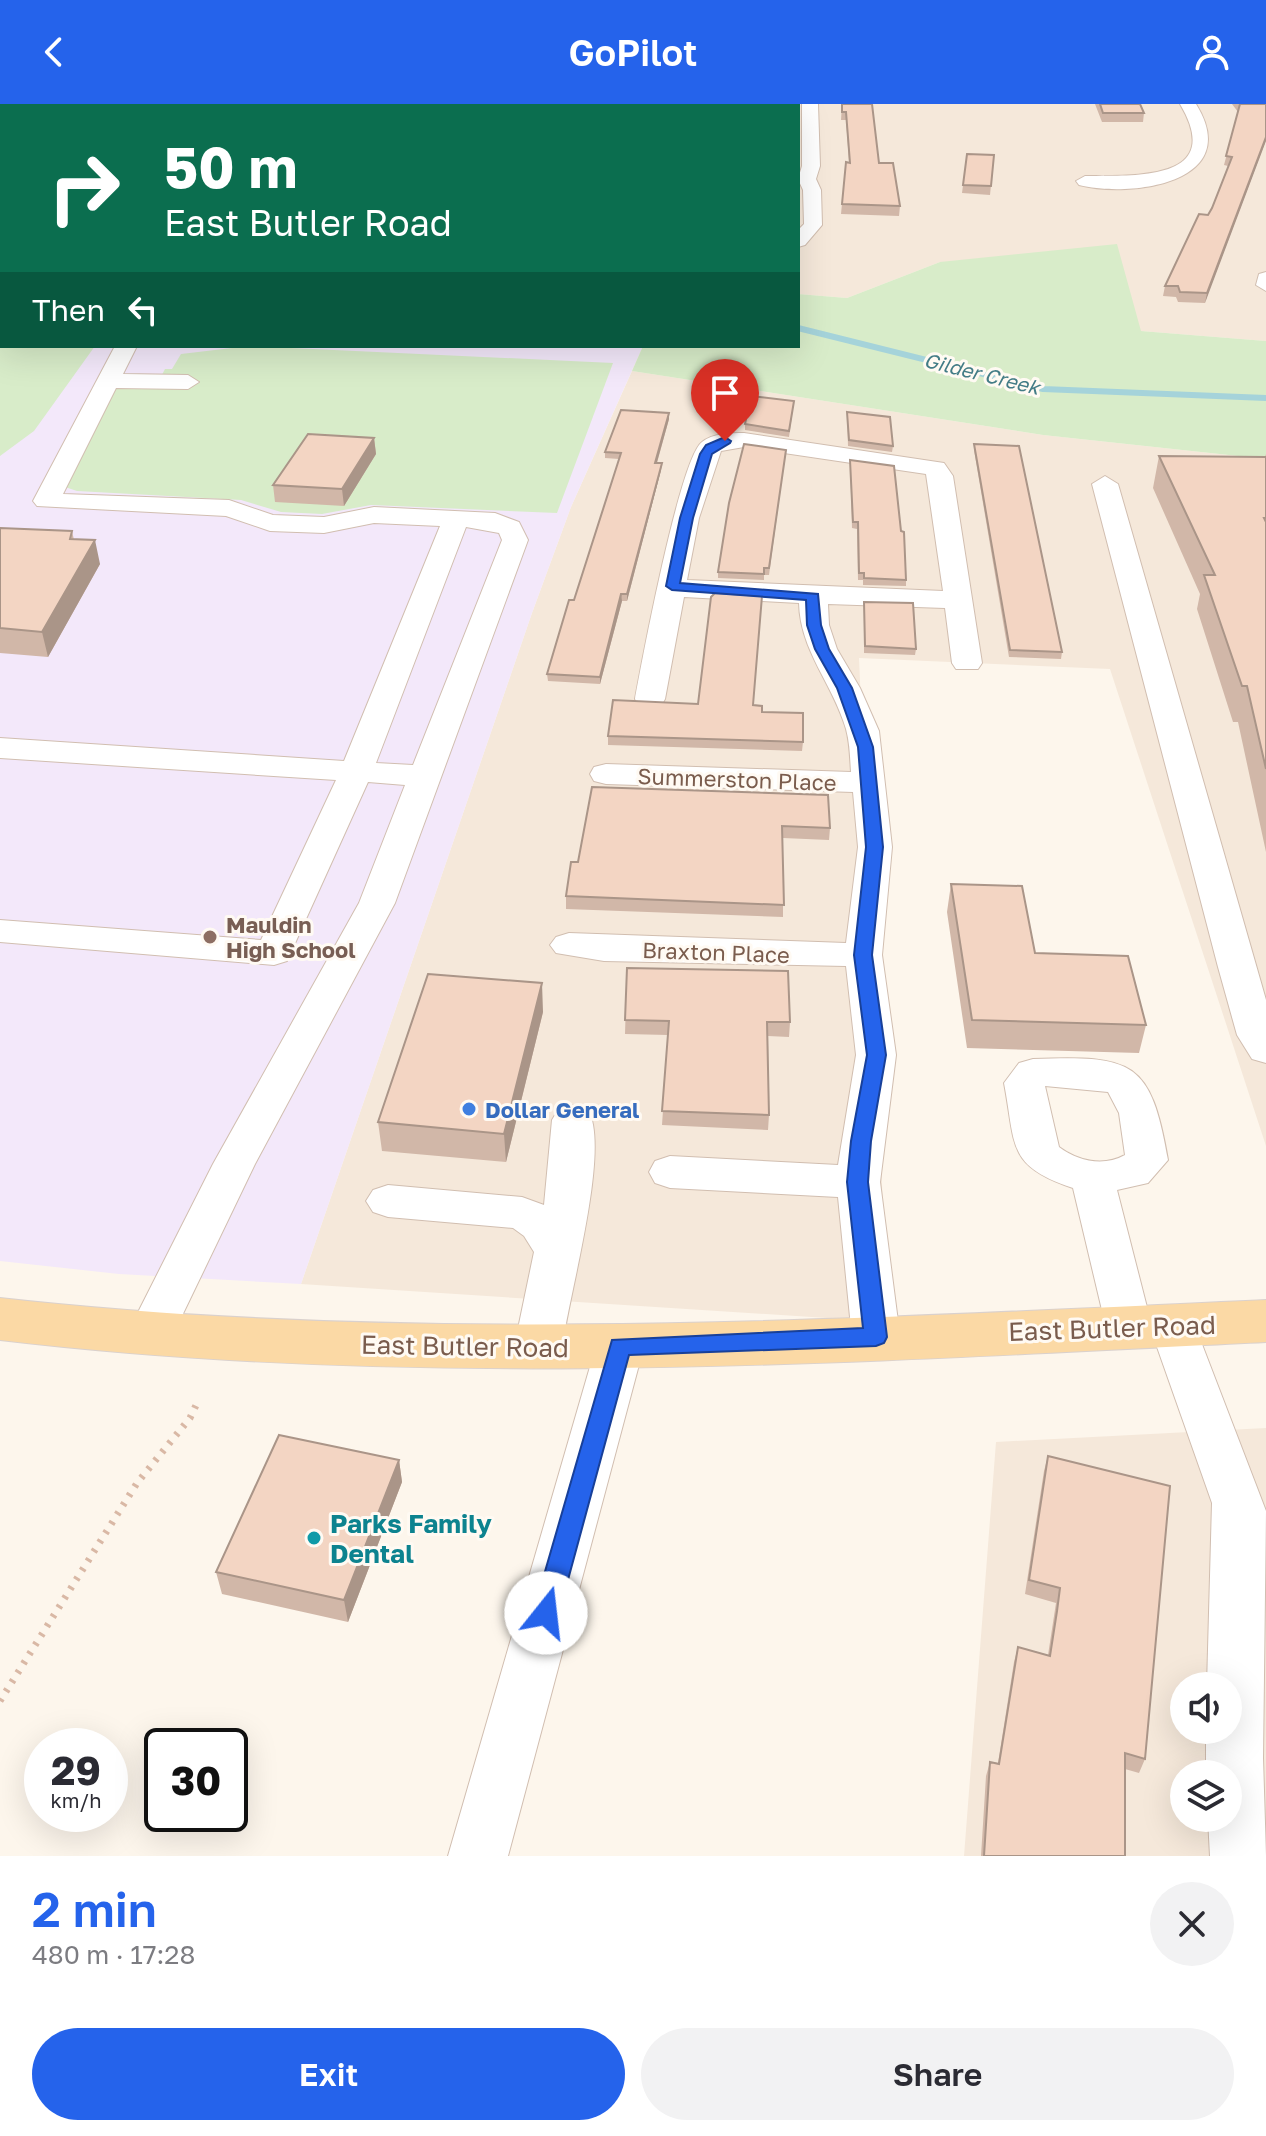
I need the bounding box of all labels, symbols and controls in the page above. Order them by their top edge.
icon: back [32,30,76,74]
icon: person [1190,30,1234,74]
text: GoPilot [569,31,697,74]
text: 50 m [164,133,298,200]
icon: right [32,136,136,240]
text: East Butler Road [164,201,452,244]
icon: left [121,288,165,332]
text: Then [32,292,105,328]
water label: Gilder Creek [922,347,1045,400]
pin [691,359,759,441]
icon: arrive [703,371,747,415]
street label: Summerston Place [637,762,837,796]
place label: Mauldin High School [226,911,356,963]
marker: Mauldin High School [201,928,219,946]
street label: Braxton Place [642,936,790,968]
place label: Dollar General [485,1096,639,1123]
marker: Dollar General [460,1100,478,1118]
street label: East Butler Road [1008,1309,1216,1347]
street label: East Butler Road [361,1329,569,1363]
place label: Parks Family Dental [330,1508,492,1569]
marker: Parks Family Dental [305,1529,323,1547]
position arrow [504,1571,588,1655]
map controls [1170,1672,1242,1832]
button: sound [1170,1672,1242,1744]
speed limit sign: 30 [144,1728,248,1832]
text: 29 [51,1746,101,1794]
button: layers [1170,1760,1242,1832]
text: km/h [51,1788,101,1812]
text: 2 min [32,1880,157,1938]
button: close [1150,1882,1234,1966]
text: 480 m · 17:28 [32,1939,195,1970]
button: Exit [32,2028,625,2120]
button: Share [641,2028,1234,2120]

